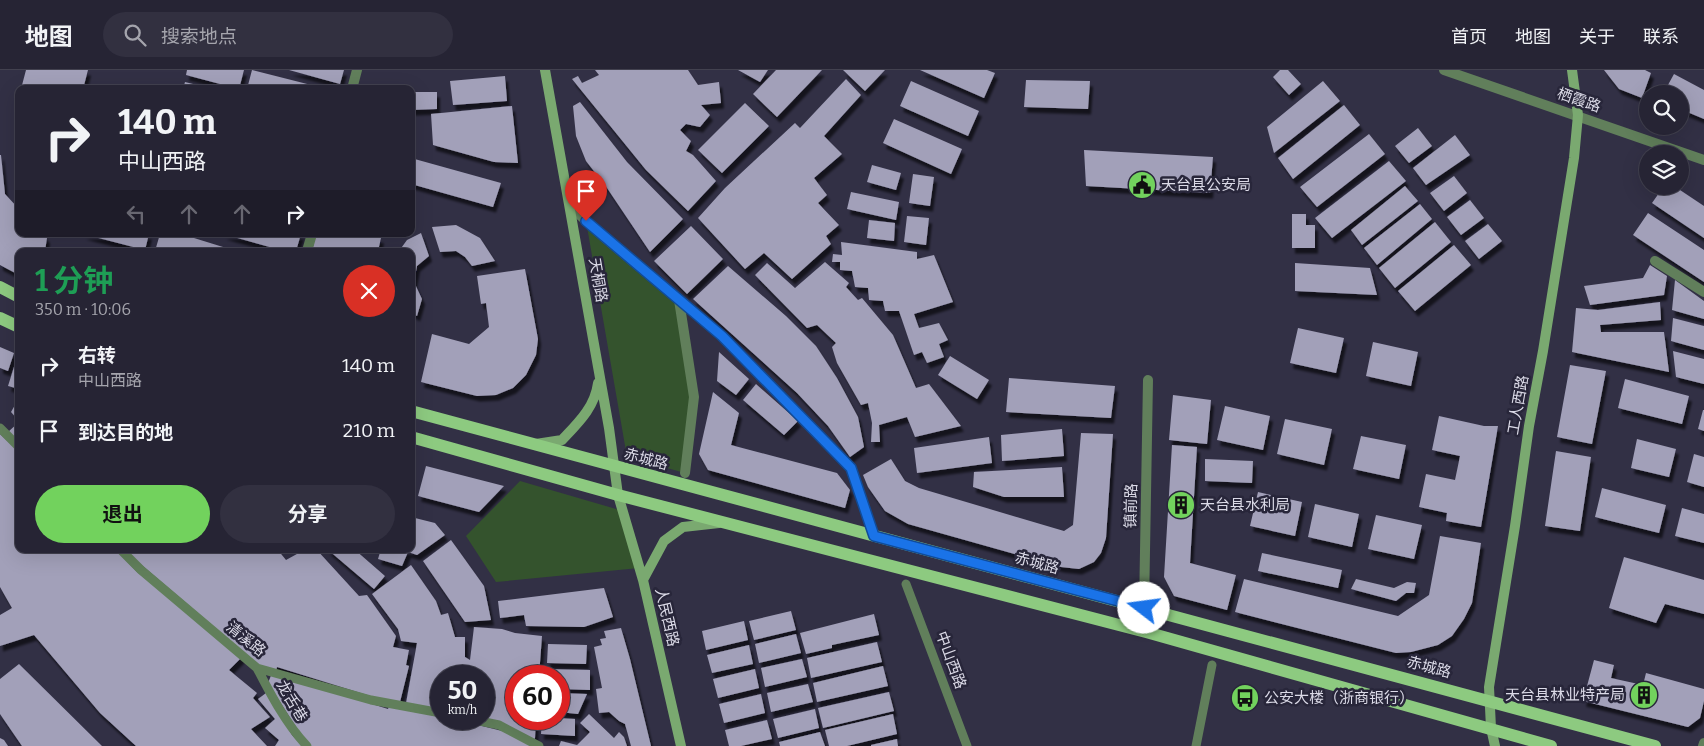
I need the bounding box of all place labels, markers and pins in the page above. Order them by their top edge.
pin [565,170,607,221]
public building icon: 天台县公安局 [1127,170,1157,200]
place label: 天台县公安局 [1161,176,1251,194]
building icon: 天台县水利局 [1166,490,1196,520]
place label: 天台县水利局 [1200,496,1290,514]
building icon: 天台县林业特产局 [1629,680,1659,710]
bus stop icon: 公安大楼（浙商银行） [1230,683,1260,713]
place label: 天台县林业特产局 [1505,686,1625,704]
place label: 公安大楼（浙商银行） [1264,689,1414,707]

